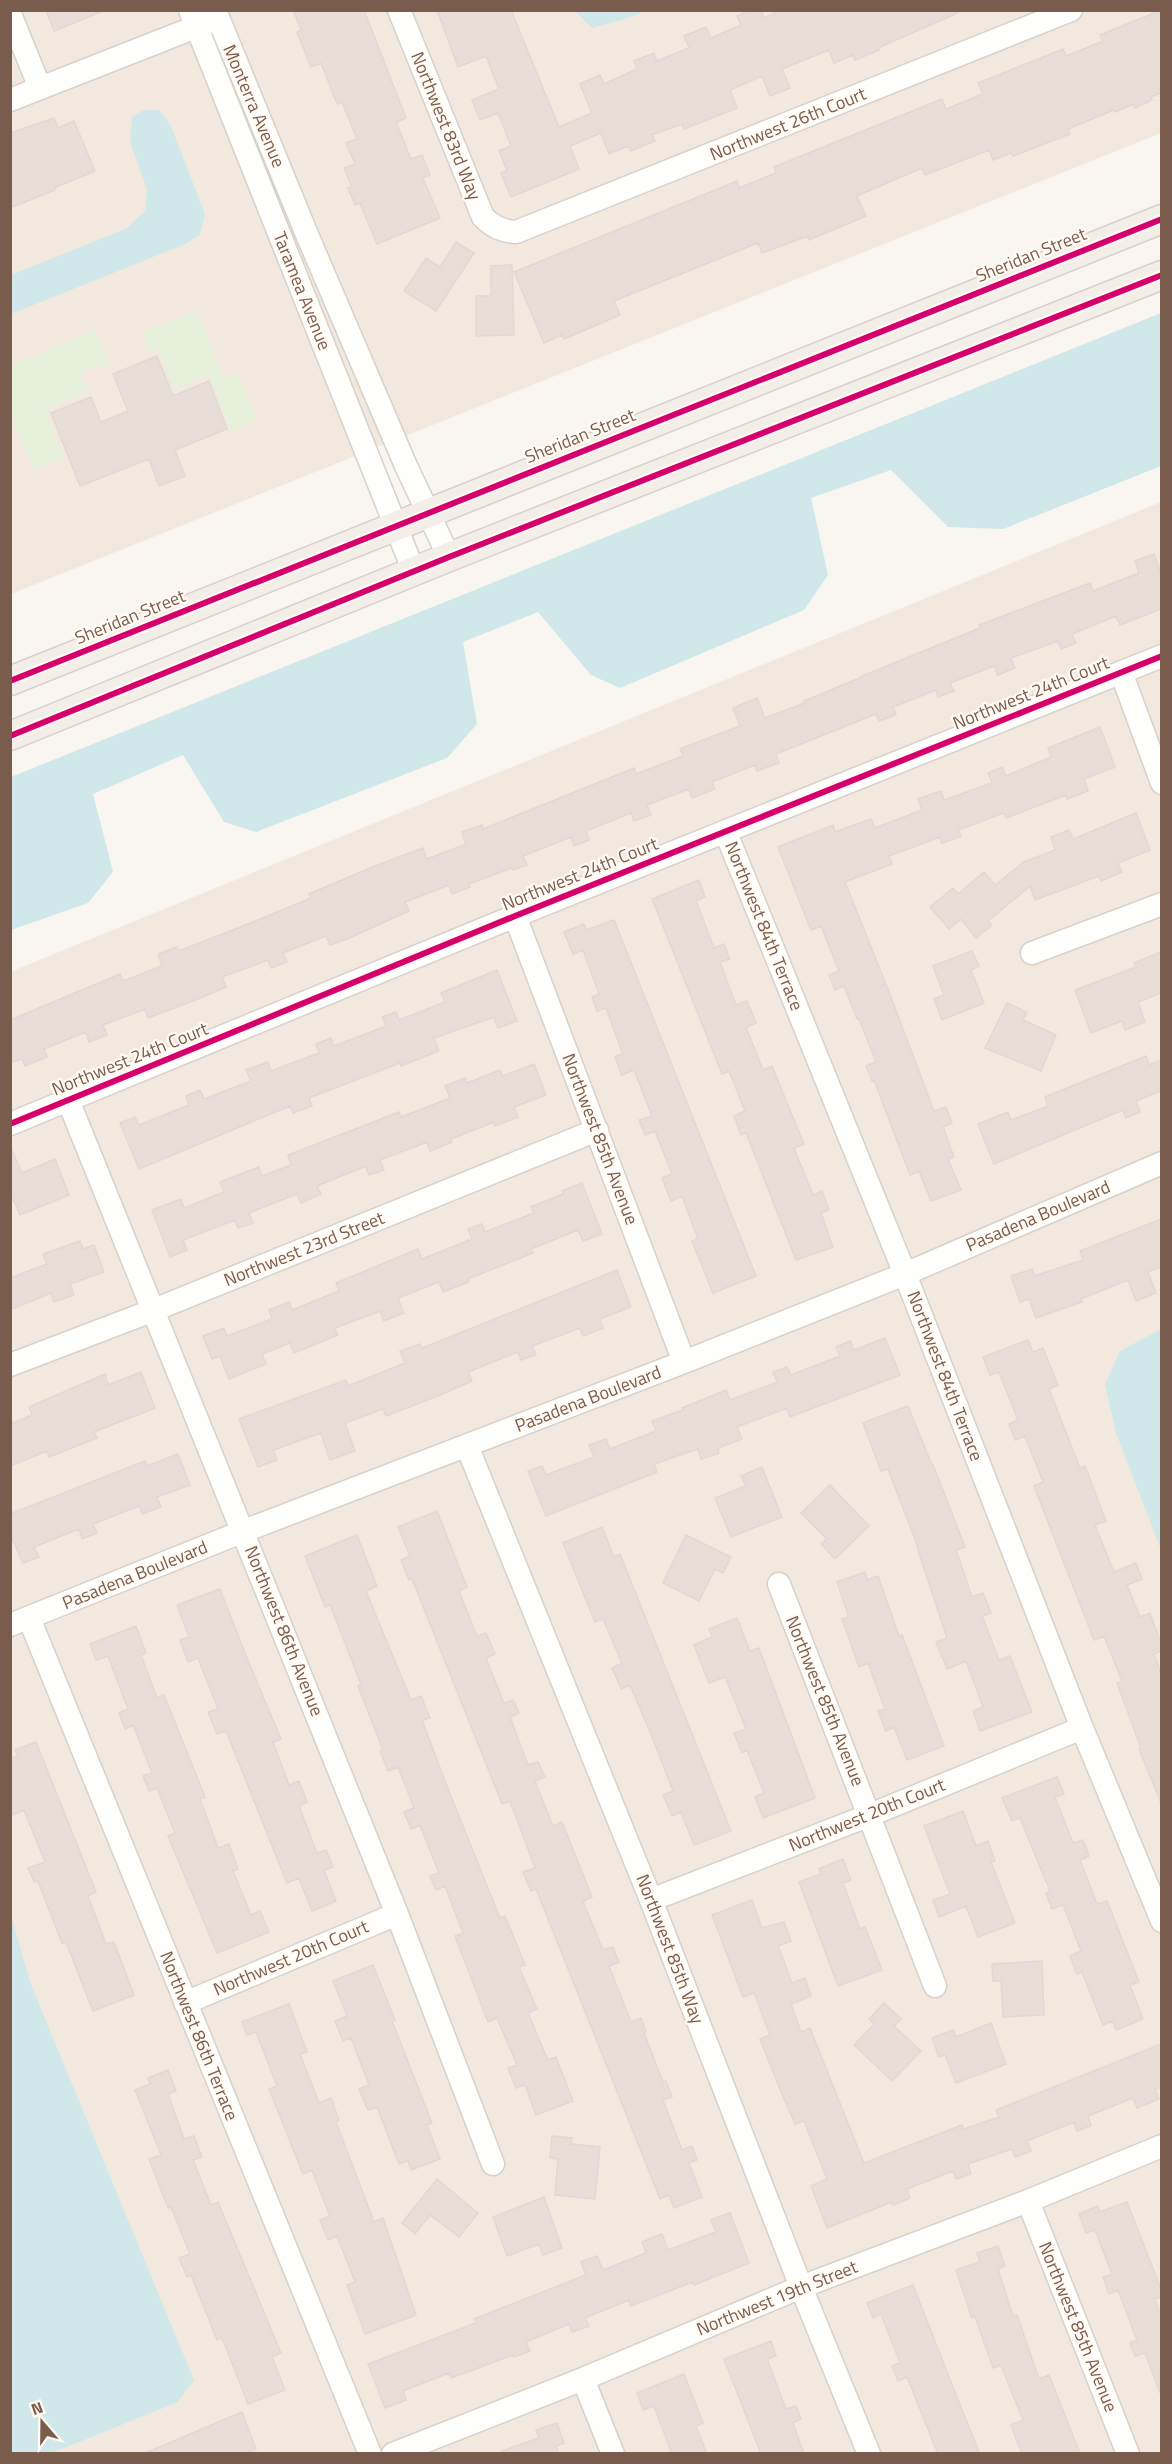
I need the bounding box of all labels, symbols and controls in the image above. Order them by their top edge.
street label: Monterra Avenue [216,40,293,172]
street label: Northwest 83rd Way [404,48,489,204]
street label: Northwest 26th Court [706,80,871,167]
street label: Sheridan Street [971,220,1091,289]
street label: Taramea Avenue [266,228,338,354]
street label: Sheridan Street [520,401,640,470]
street label: Sheridan Street [70,582,190,651]
street label: Northwest 24th Court [949,649,1114,736]
street label: Northwest 24th Court [498,830,663,917]
street label: Northwest 84th Terrace [718,837,811,1015]
street label: Northwest 24th Court [48,1015,213,1102]
street label: Northwest 85th Avenue [555,1049,646,1228]
street label: Pasadena Boulevard [961,1173,1114,1258]
street label: Northwest 23rd Street [219,1204,389,1293]
street label: Northwest 84th Terrace [901,1287,990,1465]
street label: Pasadena Boulevard [511,1358,665,1439]
street label: Pasadena Boulevard [58,1533,212,1616]
street label: Northwest 86th Avenue [238,1542,331,1720]
street label: Northwest 85th Avenue [779,1612,872,1790]
street label: Northwest 20th Court [785,1771,950,1858]
street label: Northwest 85th Way [629,1870,712,2028]
street label: Northwest 20th Court [209,1912,373,2002]
street label: Northwest 86th Terrace [153,1947,246,2125]
street label: Northwest 85th Avenue [1032,2238,1125,2416]
street label: Northwest 19th Street [692,2253,862,2342]
north arrow [12,2392,72,2452]
text: N [28,2395,46,2421]

